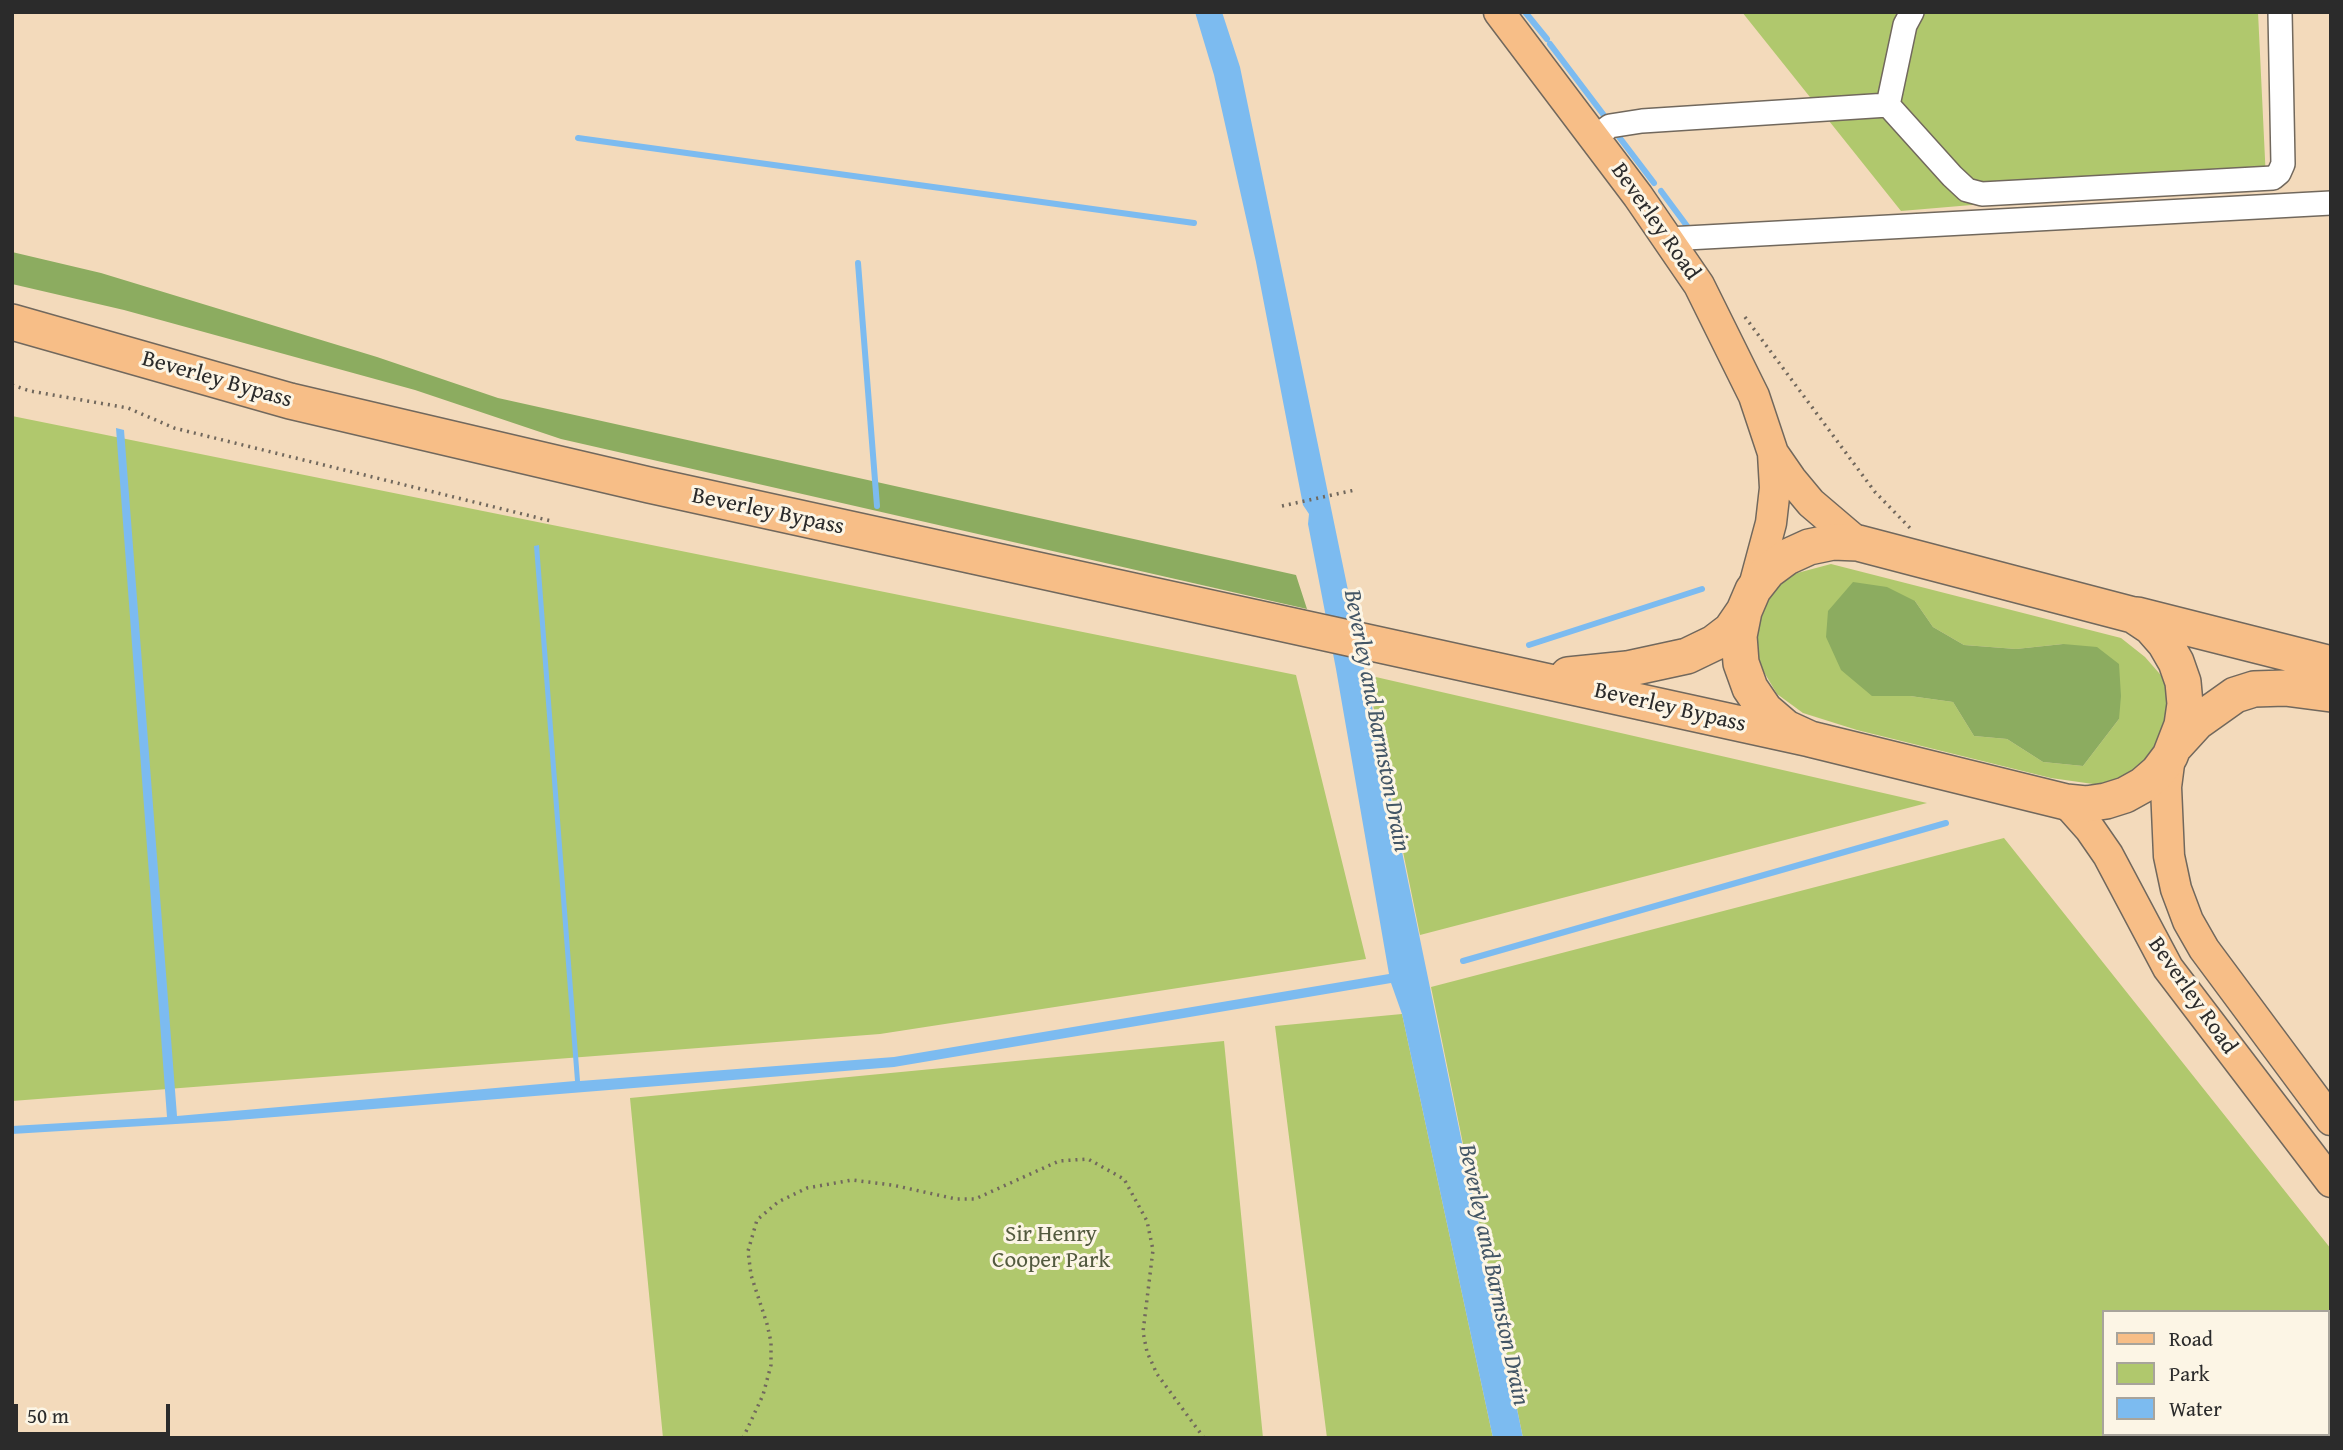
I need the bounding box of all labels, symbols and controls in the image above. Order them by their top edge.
street label: Beverley Road [1604,158,1706,286]
street label: Beverley Bypass [139,345,295,415]
street label: Beverley Bypass [689,482,847,542]
water label: Beverley and Barmston Drain [1336,587,1416,855]
street label: Beverley Bypass [1591,677,1749,739]
street label: Beverley Road [2141,932,2243,1060]
water label: Beverley and Barmston Drain [1451,1142,1535,1408]
park label: Sir Henry Cooper Park [992,1221,1110,1275]
legend [2102,1310,2329,1436]
text: Road [2169,1323,2213,1354]
text: Park [2169,1358,2210,1389]
scale bar [18,1390,173,1434]
text: Water [2169,1393,2222,1424]
text: 50 m [27,1400,69,1431]

